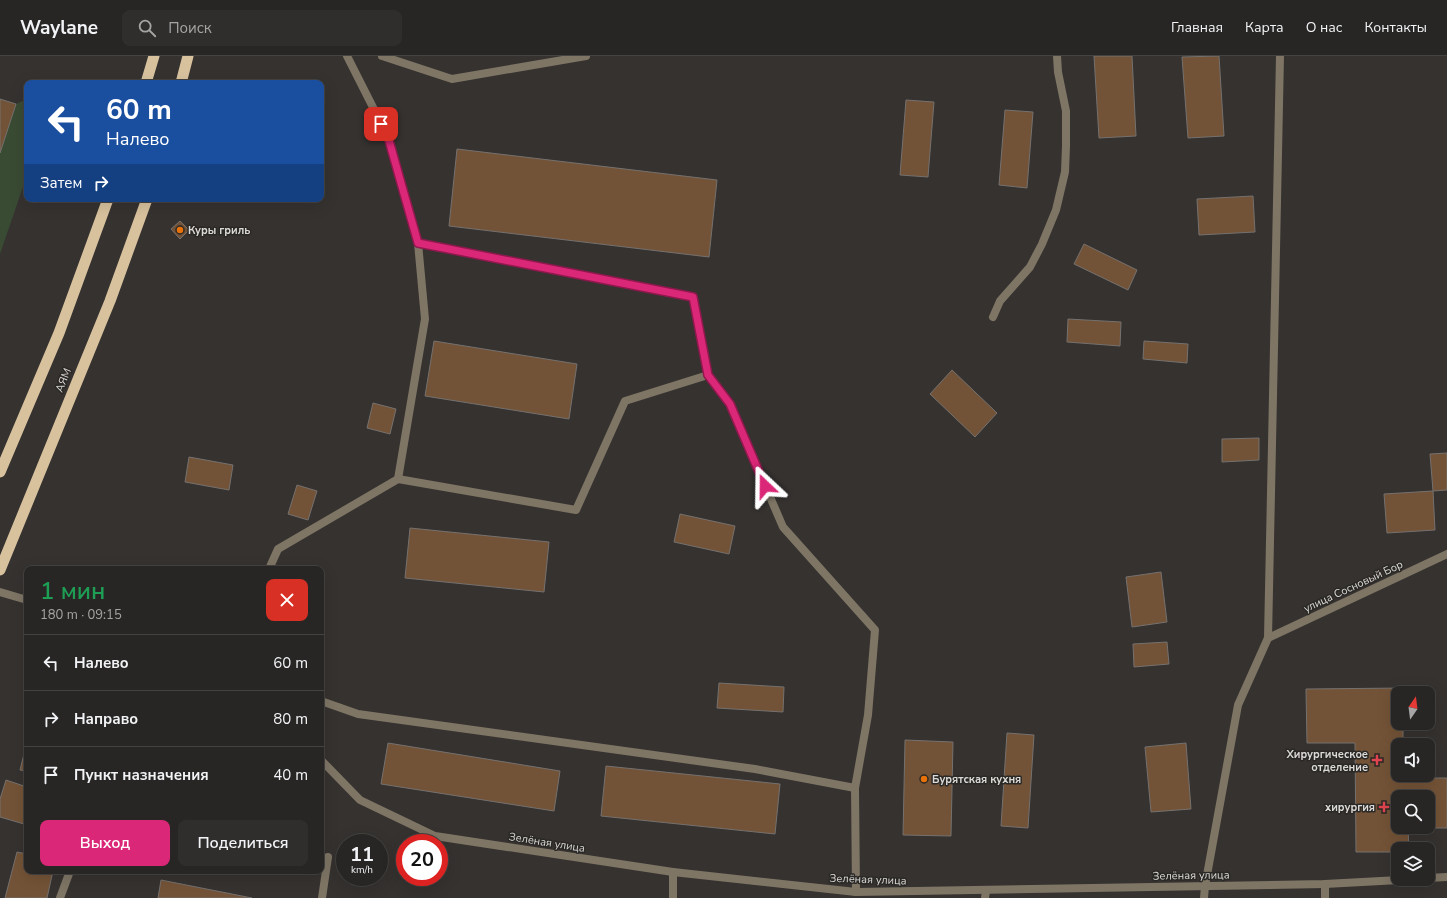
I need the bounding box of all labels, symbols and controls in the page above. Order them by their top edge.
search box [122,10,402,46]
text: Waylane [20,15,98,41]
icon: search [136,17,158,39]
text: Поиск [168,18,212,38]
text: Главная [1171,18,1223,37]
text: Карта [1245,18,1284,37]
text: О нас [1306,18,1342,37]
text: Контакты [1364,18,1427,37]
text: 60 m [106,91,172,129]
icon: left [40,96,92,148]
pin [364,107,398,141]
icon: arrive [370,113,392,135]
text: Налево [106,127,170,151]
icon: right [90,172,112,194]
text: Затем [40,173,82,193]
place label: Куры гриль [188,223,250,238]
marker: Куры гриль [175,225,185,235]
street label: АЯМ [52,366,75,394]
position arrow [744,465,786,507]
street label: улица Сосновый Бор [1301,557,1405,616]
text: 1 мин [40,575,105,607]
button: close [266,579,308,621]
text: 180 m · 09:15 [40,606,122,624]
icon: left [40,652,62,674]
text: Налево [74,653,129,673]
text: 60 m [273,653,308,673]
north arrow [1391,686,1435,730]
map controls [1391,686,1435,886]
icon: right [40,708,62,730]
text: Направо [74,709,138,729]
text: 80 m [273,709,308,729]
button: sound [1391,738,1435,782]
place label: Хирургическое отделение [1285,747,1368,775]
marker: Хирургическое отделение [1371,754,1383,766]
icon: arrive [40,764,62,786]
text: Пункт назначения [74,765,209,785]
text: 40 m [273,765,308,785]
place label: Бурятская кухня [932,772,1021,787]
marker: Бурятская кухня [919,774,929,784]
button: search [1391,790,1435,834]
place label: хирургия [1325,800,1375,815]
marker: хирургия [1378,801,1390,813]
button: Выход [40,820,170,866]
button: Поделиться [178,820,308,866]
street label: Зелёная улица [508,829,586,856]
speed limit sign: 20 [396,834,448,886]
text: 11 [350,841,374,868]
button: layers [1391,842,1435,886]
text: km/h [351,863,373,877]
street label: Зелёная улица [1152,867,1230,884]
street label: Зелёная улица [829,871,907,888]

